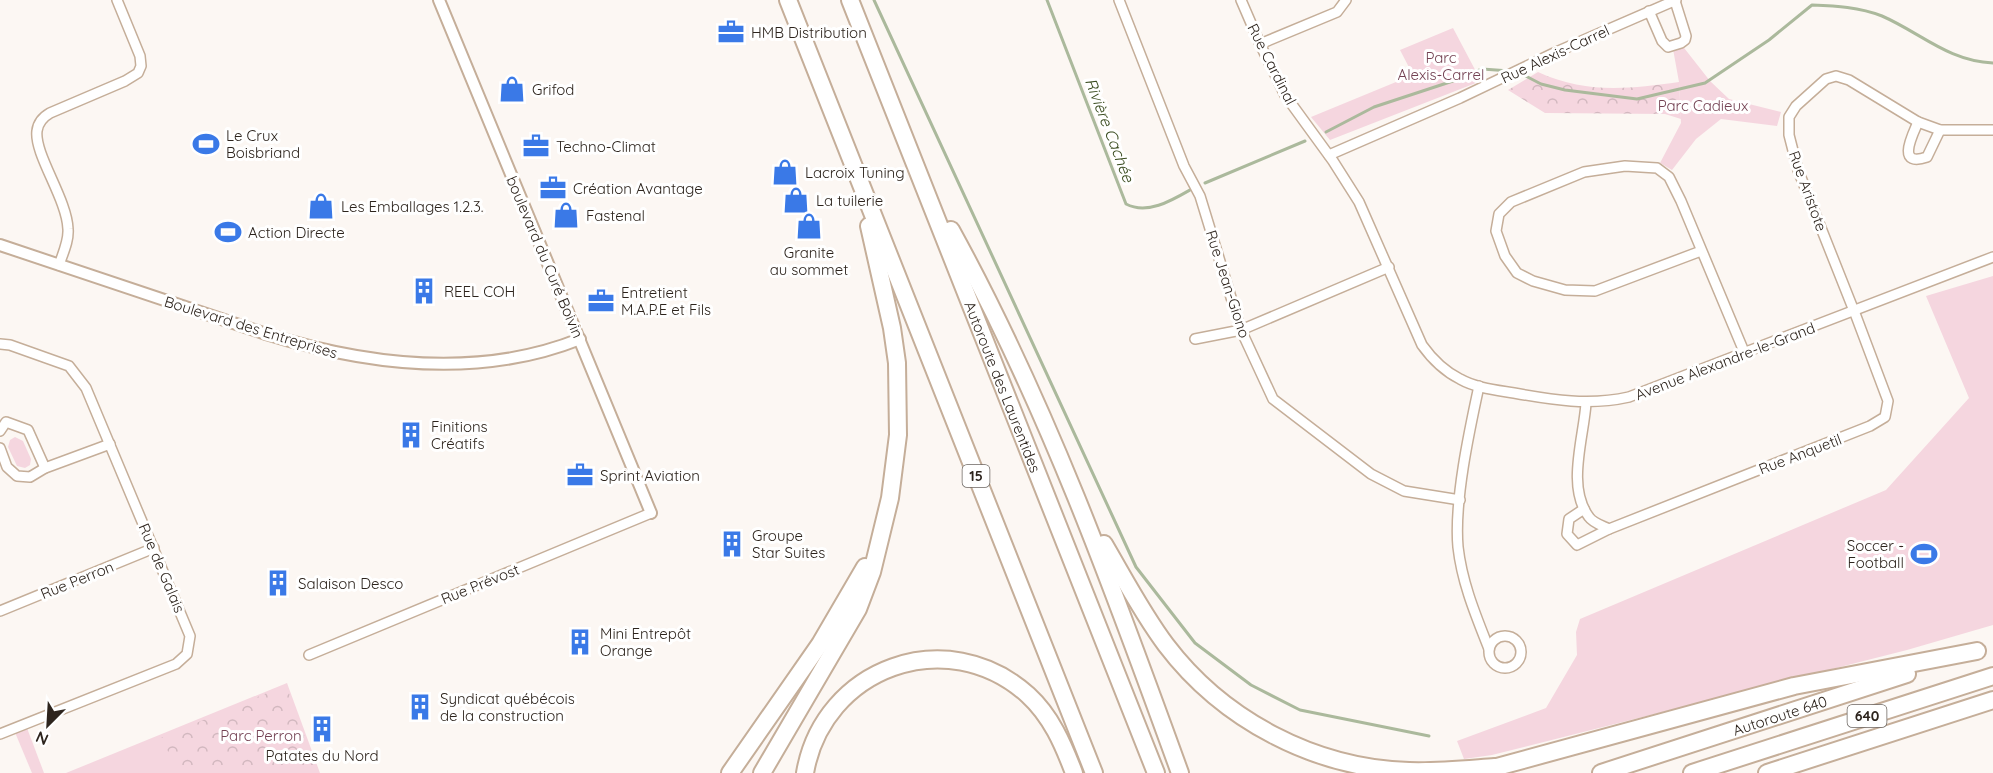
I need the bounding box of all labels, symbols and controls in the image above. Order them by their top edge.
office icon: HMB Distribution [716,17,746,47]
street label: Rue Cardinal [1243,20,1301,108]
street label: Rue Alexis-Carrel [1498,21,1612,87]
place label: HMB Distribution [751,23,867,42]
park label: Parc Alexis-Carrel [1398,48,1484,84]
shop icon: Grifod [497,74,527,104]
water label: Rivière Cachée [1081,75,1139,186]
place label: Grifod [532,80,574,99]
park label: Parc Cadieux [1658,96,1748,115]
place label: Le Crux Boisbriand [226,126,300,162]
sports icon: Le Crux Boisbriand [191,129,221,159]
office icon: Techno-Climat [521,131,551,161]
place label: Techno-Climat [556,137,656,156]
street label: Rue Aristote [1785,148,1831,234]
shop icon: Lacroix Tuning [770,157,800,187]
place label: Lacroix Tuning [805,163,905,182]
street label: boulevard du Curé Boivin [502,173,588,341]
office icon: Création Avantage [538,173,568,203]
place label: Création Avantage [573,179,703,198]
shop icon: La tuilerie [781,185,811,215]
shop icon: Les Emballages 1.2.3. [306,191,336,221]
place label: La tuilerie [816,191,883,210]
place label: Les Emballages 1.2.3. [341,197,484,216]
shop icon: Fastenal [551,200,581,230]
place label: Fastenal [586,206,645,225]
shop icon: Granite au sommet [794,211,824,241]
sports icon: Action Directe [213,217,243,247]
place label: Action Directe [248,223,345,242]
street label: Rue Jean-Giono [1202,228,1254,340]
place label: Granite au sommet [770,243,848,279]
building icon: REEL COH [409,276,439,306]
place label: REEL COH [444,282,515,301]
place label: Entretient M.A.P.E et Fils [621,283,711,319]
office icon: Entretient M.A.P.E et Fils [586,286,616,316]
street label: Boulevard des Entreprises [162,292,340,362]
street label: Autoroute des Laurentides [961,298,1046,475]
street label: Avenue Alexandre-le-Grand [1632,318,1818,404]
place label: Finitions Créatifs [431,417,488,453]
building icon: Finitions Créatifs [396,420,426,450]
street label: Rue Anquetil [1756,429,1844,479]
office icon: Sprint Aviation [565,460,595,490]
road number: 15 [962,465,990,487]
place label: Sprint Aviation [600,466,700,485]
street label: Rue de Galais [135,520,189,616]
place label: Groupe Star Suites [752,526,825,562]
building icon: Groupe Star Suites [717,529,747,559]
place label: Soccer - Football [1847,536,1904,572]
sports icon: Soccer - Football [1909,539,1939,569]
street label: Rue Perron [38,557,116,603]
street label: Rue Prévost [438,560,522,608]
building icon: Salaison Desco [263,568,293,598]
place label: Salaison Desco [298,574,403,593]
place label: Mini Entrepôt Orange [600,624,691,660]
building icon: Mini Entrepôt Orange [565,627,595,657]
place label: Syndicat québécois de la construction [440,689,575,725]
street label: Autoroute 640 [1730,691,1829,739]
building icon: Syndicat québécois de la construction [405,692,435,722]
north arrow [18,695,78,755]
road number: 640 [1848,705,1886,727]
building icon: Patates du Nord [307,714,337,744]
park label: Parc Perron [220,726,302,745]
text: N [32,727,51,750]
place label: Patates du Nord [265,746,379,765]

